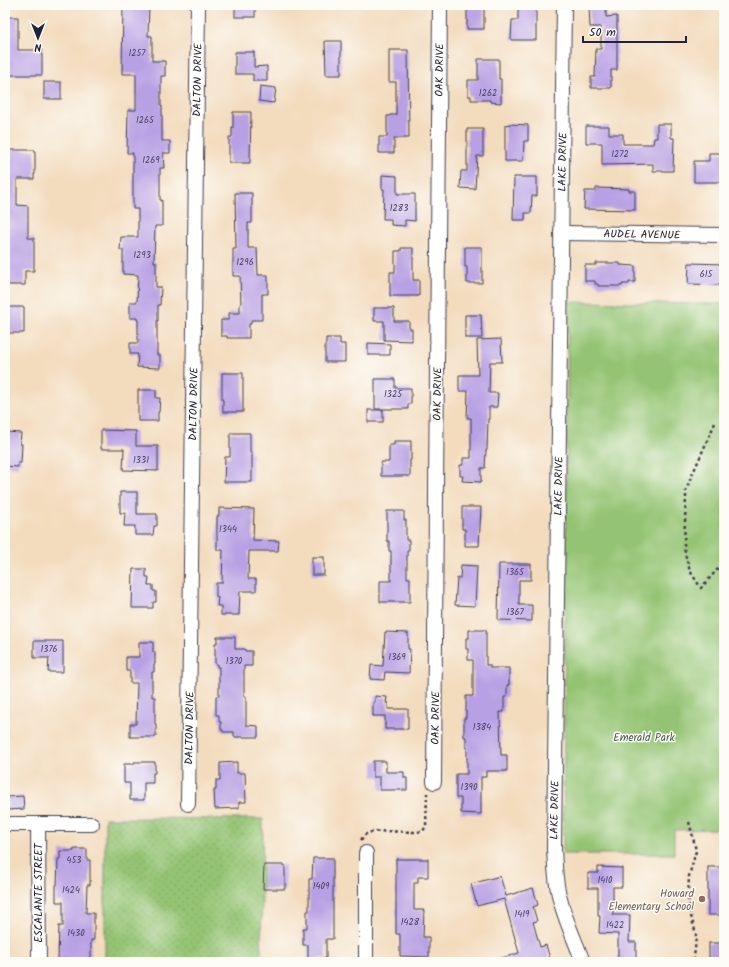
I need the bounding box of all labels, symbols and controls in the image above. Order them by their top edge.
north arrow [18,18,58,58]
scale bar [583,18,686,44]
text: 50 m [589,23,616,42]
text: N [34,38,41,56]
street label: DALTON DRIVE [188,43,208,117]
street label: OAK DRIVE [431,43,449,97]
house number: 1257 [128,46,146,61]
house number: 1262 [479,86,497,101]
house number: 1265 [136,113,155,128]
street label: LAKE DRIVE [553,132,573,192]
house number: 1272 [611,147,629,162]
house number: 1269 [142,153,160,168]
house number: 1283 [390,201,408,216]
street label: AUDEL AVENUE [604,225,681,245]
house number: 1293 [133,248,151,263]
house number: 1296 [236,255,254,270]
house number: 615 [700,267,713,282]
street label: DALTON DRIVE [184,367,204,441]
street label: OAK DRIVE [429,367,447,421]
house number: 1325 [384,387,403,402]
house number: 1331 [133,453,149,468]
street label: LAKE DRIVE [549,456,569,516]
house number: 1344 [219,522,237,537]
house number: 1365 [506,565,525,580]
house number: 1367 [506,605,524,620]
house number: 1376 [40,642,58,657]
house number: 1369 [388,650,406,665]
house number: 1370 [226,654,243,669]
street label: DALTON DRIVE [180,691,200,765]
street label: OAK DRIVE [427,691,445,745]
house number: 1384 [473,720,491,735]
park label: Emerald Park [613,729,676,747]
house number: 1390 [461,780,478,795]
street label: LAKE DRIVE [545,780,565,840]
street label: ESCALANTE STREET [30,842,48,943]
house number: 453 [67,853,81,868]
house number: 1410 [597,873,613,888]
house number: 1409 [313,879,330,894]
house number: 1424 [62,883,80,898]
place label: Howard Elementary School [608,885,695,916]
marker: Howard Elementary School [697,894,707,904]
house number: 1419 [514,907,530,922]
house number: 1428 [401,915,420,930]
house number: 1422 [606,918,624,933]
house number: 1430 [67,926,85,941]

